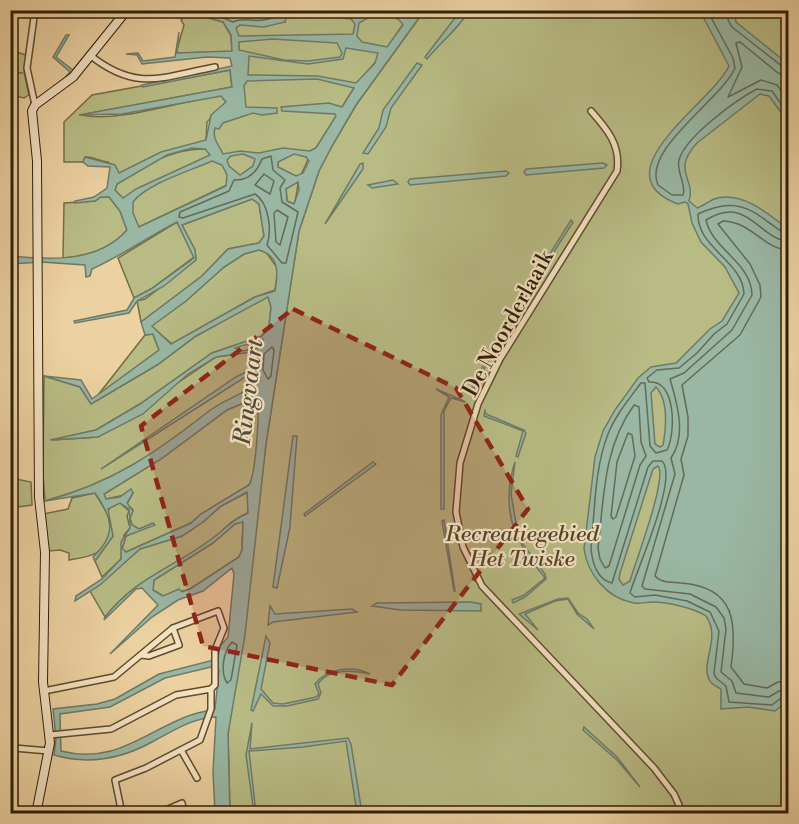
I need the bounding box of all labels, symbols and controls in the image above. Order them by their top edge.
street label: De Noorderlaaik [457,245,560,402]
water label: Ringvaart [227,336,271,448]
park label: Recreatiegebied Het Twiske [444,521,600,573]

